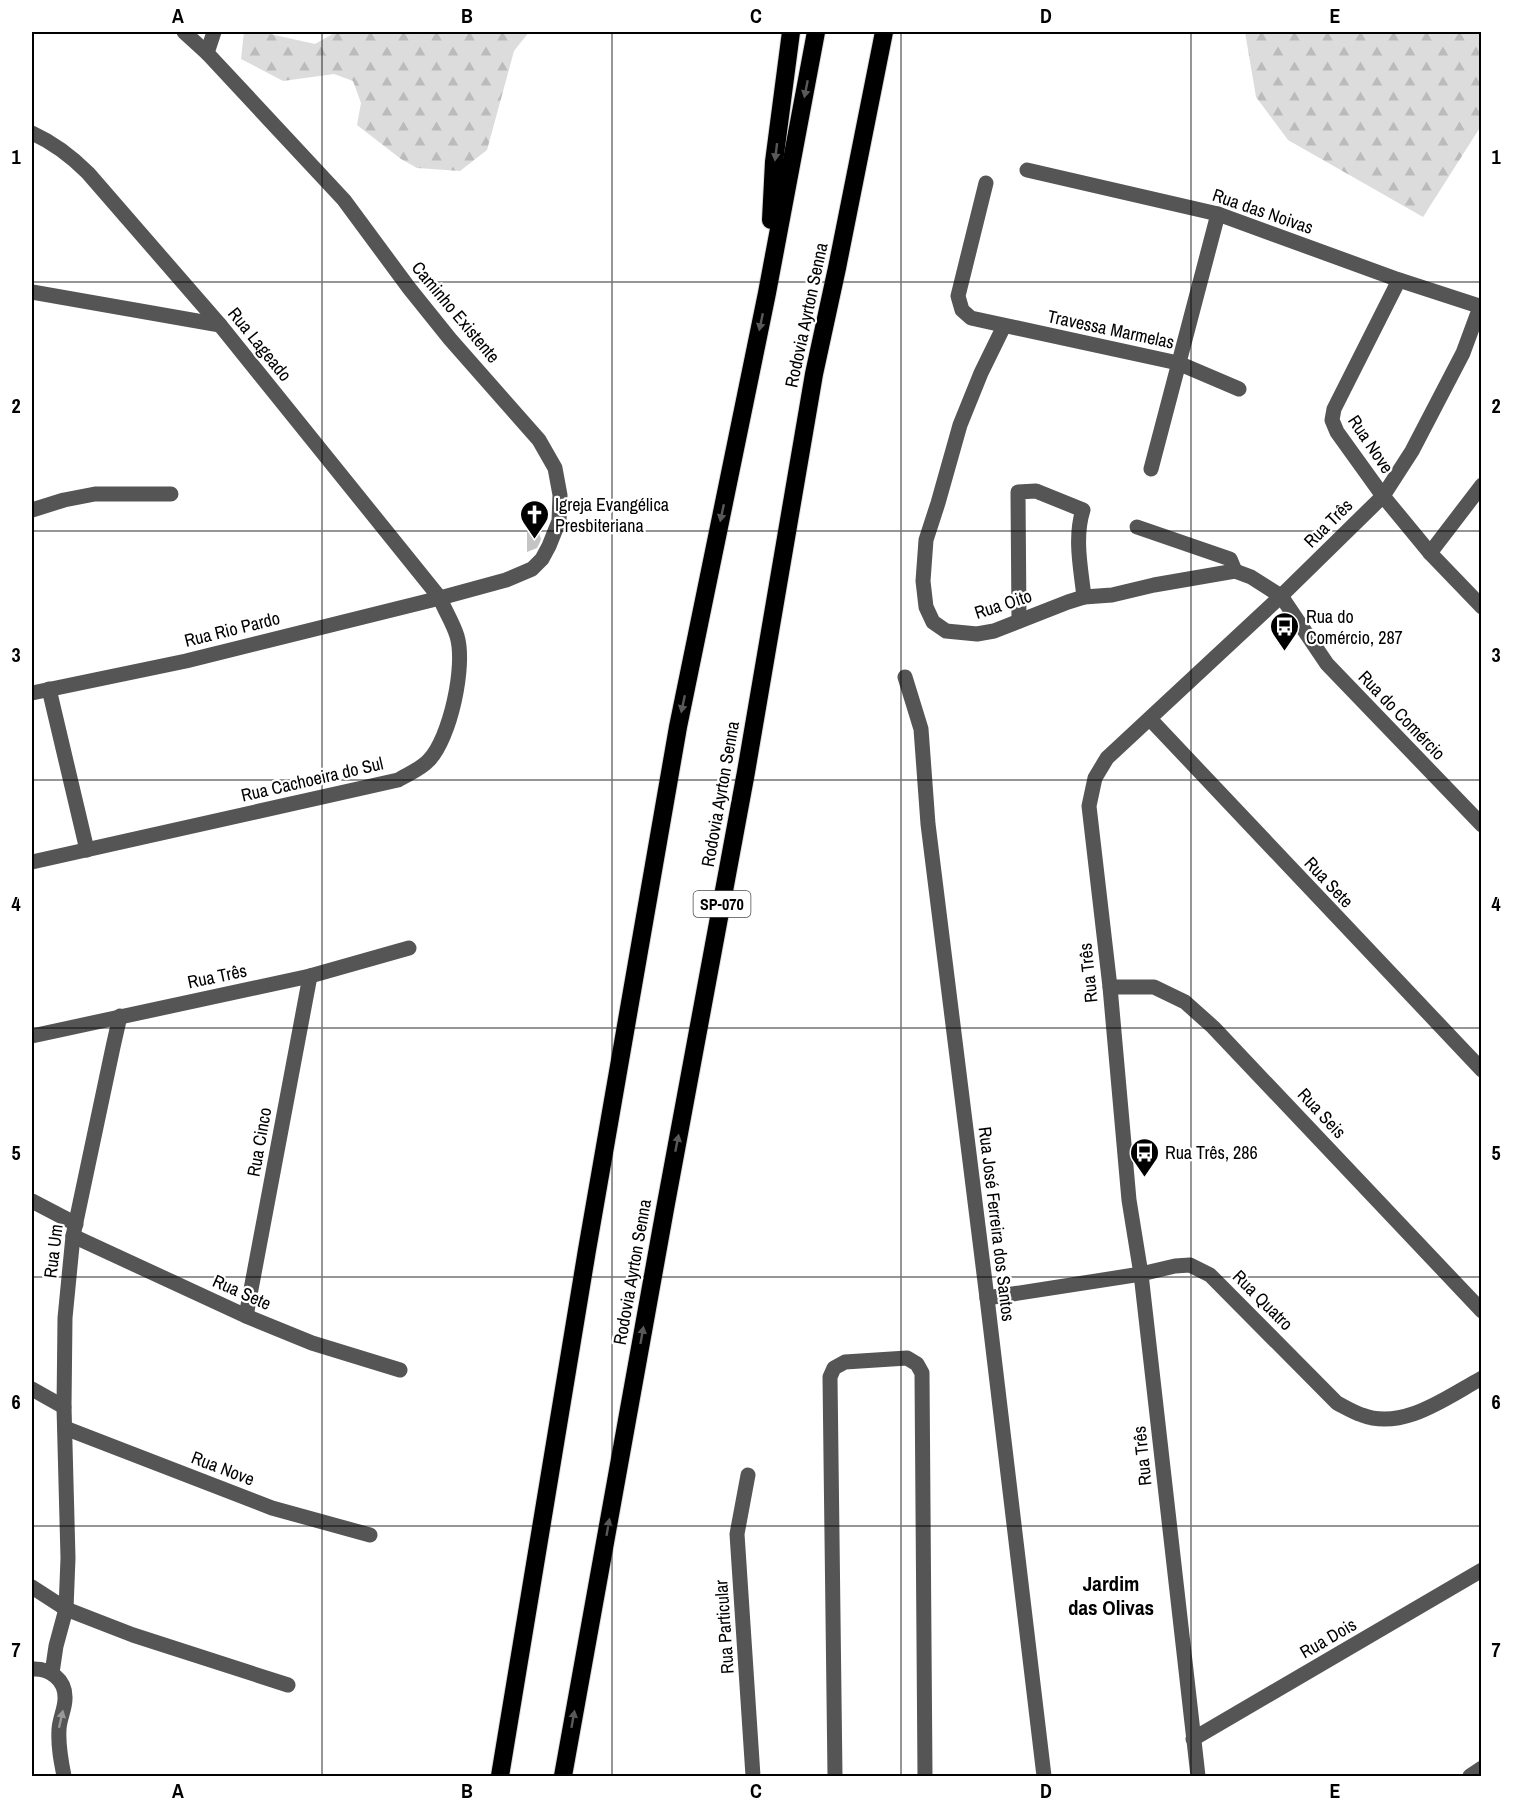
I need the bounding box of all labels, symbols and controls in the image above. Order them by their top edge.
text: A [172,2,184,29]
text: B [461,2,473,29]
text: C [750,2,762,29]
text: D [1040,2,1052,29]
text: E [1330,2,1341,29]
one-way arrow [801,80,810,99]
text: 1 [11,143,21,170]
one-way arrow [771,143,780,162]
text: 1 [1491,143,1501,170]
street label: Rua das Noivas [1209,182,1317,240]
street label: Rodovia Ayrton Senna [778,240,834,390]
street label: Caminho Existente [406,256,506,368]
street label: Rua Lageado [222,302,298,386]
street label: Travessa Marmelas [1045,303,1177,355]
one-way arrow [756,312,765,331]
text: 2 [11,392,21,419]
text: 2 [1491,392,1501,419]
street label: Rua Nove [1342,410,1400,478]
place label: Igreja Evangélica Presbiteriana [555,492,669,538]
street label: Rua Três [1298,493,1358,553]
church icon: Igreja Evangélica Presbiteriana [518,498,550,540]
one-way arrow [717,504,726,523]
street label: Rua Oito [971,583,1035,625]
place label: Rua do Comércio, 287 [1306,604,1403,650]
street label: Rua Rio Pardo [182,605,282,653]
bus stop icon: Rua do Comércio, 287 [1269,610,1301,652]
text: 3 [11,641,21,668]
text: 3 [1491,641,1501,668]
street label: Rua do Comércio [1353,665,1451,765]
one-way arrow [678,695,687,714]
street label: Rodovia Ayrton Senna [695,719,745,869]
street label: Rua Cachoeira do Sul [238,750,386,808]
street label: Rua Sete [1299,851,1359,913]
text: 4 [11,890,21,917]
text: 4 [1491,890,1501,917]
road number: SP-070 [694,891,750,917]
street label: Rua Três [1072,942,1104,1004]
street label: Rua Três [185,958,249,994]
street label: Rua Seis [1292,1082,1352,1144]
street label: Rua Cinco [241,1105,277,1179]
street label: Rua José Ferreira dos Santos [973,1125,1021,1323]
one-way arrow [673,1134,682,1153]
bus stop icon: Rua Três, 286 [1128,1136,1160,1178]
text: 5 [11,1139,21,1166]
text: 5 [1491,1139,1501,1166]
place label: Rua Três, 286 [1165,1140,1258,1165]
street label: Rodovia Ayrton Senna [607,1197,657,1347]
street label: Rua Um [37,1223,69,1279]
street label: Rua Quatro [1227,1264,1299,1336]
street label: Rua Sete [209,1268,275,1316]
one-way arrow [638,1325,647,1344]
text: 6 [11,1388,21,1415]
text: 6 [1491,1388,1501,1415]
street label: Rua Três [1126,1425,1158,1487]
street label: Rua Nove [188,1445,258,1491]
one-way arrow [604,1517,613,1536]
district label: Jardim das Olivas [1068,1569,1154,1622]
street label: Rua Particular [708,1579,740,1675]
street label: Rua Dois [1295,1612,1361,1664]
text: 7 [11,1636,21,1663]
text: 7 [1491,1636,1501,1663]
one-way arrow [57,1709,66,1728]
one-way arrow [569,1709,578,1728]
text: A [172,1777,184,1804]
text: B [461,1777,473,1804]
text: C [750,1777,762,1804]
text: D [1040,1777,1052,1804]
text: E [1330,1777,1341,1804]

